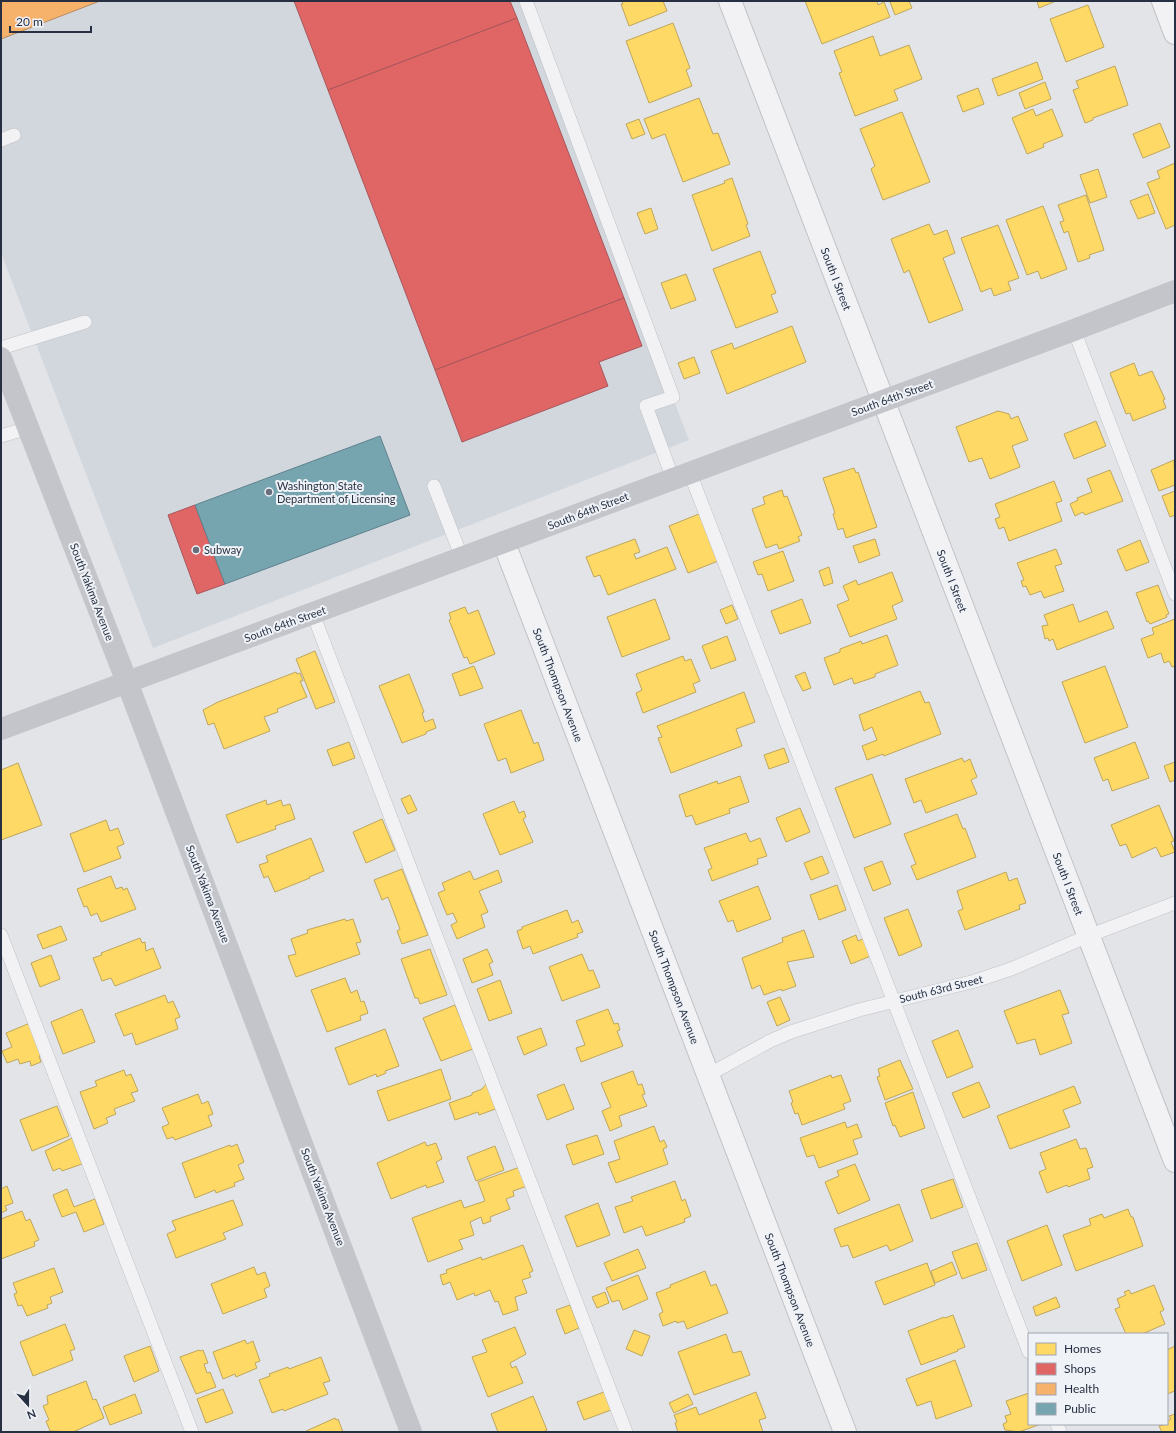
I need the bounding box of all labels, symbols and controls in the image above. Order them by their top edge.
scale bar [10,8,91,34]
text: 20 m [16,14,43,29]
street label: South I Street [819,246,854,312]
street label: South 64th Street [849,377,934,418]
place label: Washington State Department of Licensing [277,479,396,505]
marker: Washington State Department of Licensing [264,487,274,497]
street label: South 64th Street [545,489,630,532]
street label: South Yakima Avenue [68,541,117,643]
place label: Subway [204,543,242,556]
marker: Subway [191,545,201,555]
street label: South I Street [935,548,970,614]
street label: South 64th Street [242,603,327,644]
street label: South Thompson Avenue [531,626,586,744]
street label: South Yakima Avenue [184,843,233,945]
street label: South I Street [1051,851,1086,917]
street label: South Thompson Avenue [647,928,702,1046]
street label: South 63rd Street [898,972,984,1005]
street label: South Yakima Avenue [299,1146,348,1248]
street label: South Thompson Avenue [763,1231,818,1349]
legend [1028,1333,1168,1425]
text: Homes [1064,1341,1101,1356]
text: Shops [1064,1361,1096,1376]
text: Health [1064,1381,1099,1396]
north arrow [8,1385,48,1425]
text: Public [1064,1401,1096,1416]
text: N [25,1407,38,1422]

